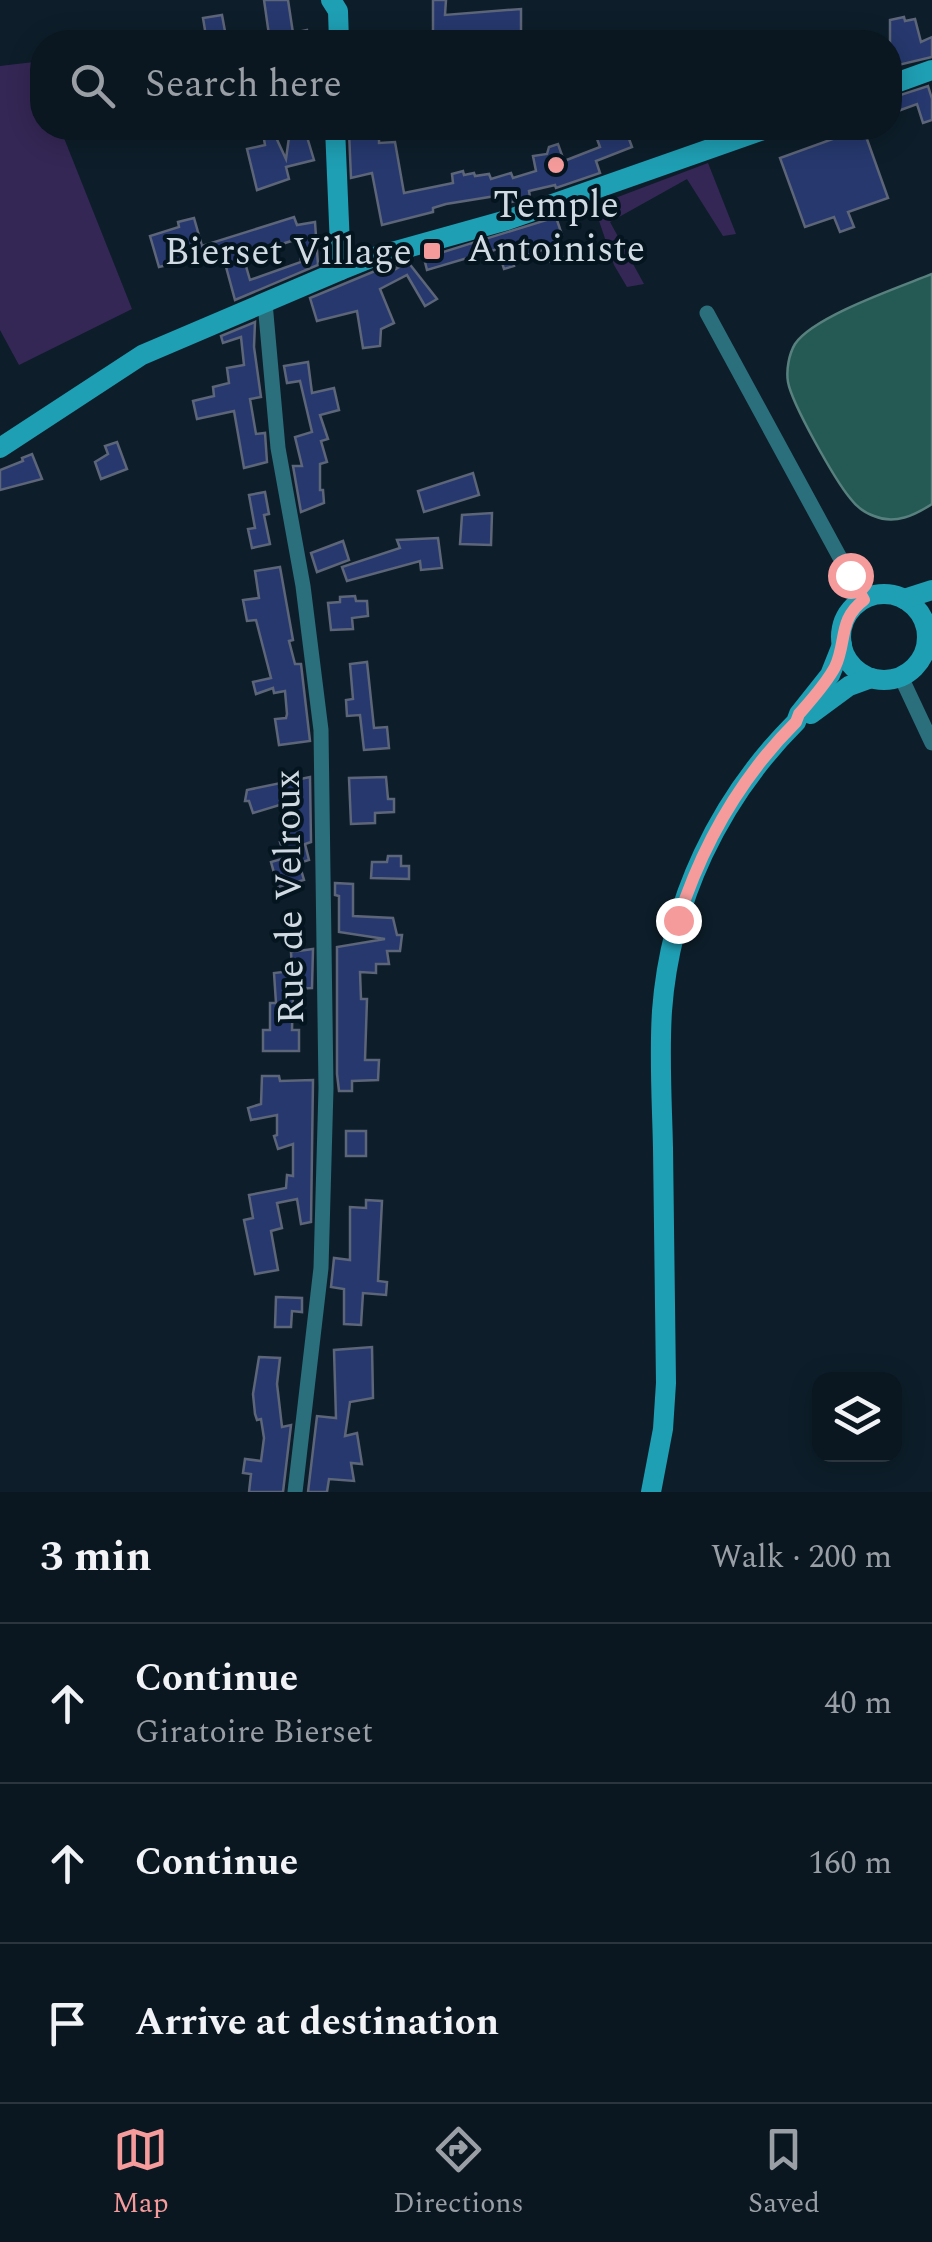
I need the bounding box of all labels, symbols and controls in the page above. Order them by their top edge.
search box [30,30,902,140]
text: Search here [145,56,342,114]
icon: search [65,58,120,113]
marker: Temple Antoiniste [545,154,567,176]
place label: Temple Antoiniste [467,177,645,279]
place label: Bierset Village [164,224,412,282]
marker: Bierset Village [421,240,443,262]
route start [828,553,874,599]
street label: Rue de Velroux [259,769,321,1025]
route end [656,898,702,944]
map controls [812,1372,902,1462]
button: layers [812,1372,902,1462]
text: 3 min [40,1526,152,1589]
text: Walk · 200 m [711,1533,892,1582]
text: Continue [135,1650,298,1708]
icon: ahead [40,1676,95,1731]
text: 40 m [824,1679,892,1728]
text: Giratoire Bierset [135,1708,373,1757]
text: Continue [135,1834,298,1892]
icon: ahead [40,1836,95,1891]
text: 160 m [808,1839,892,1888]
text: Arrive at destination [135,1994,499,2052]
icon: arrive [40,1996,95,2051]
tab: Map [112,2122,169,2225]
tab: Directions [393,2122,524,2225]
tab: Saved [748,2122,820,2225]

